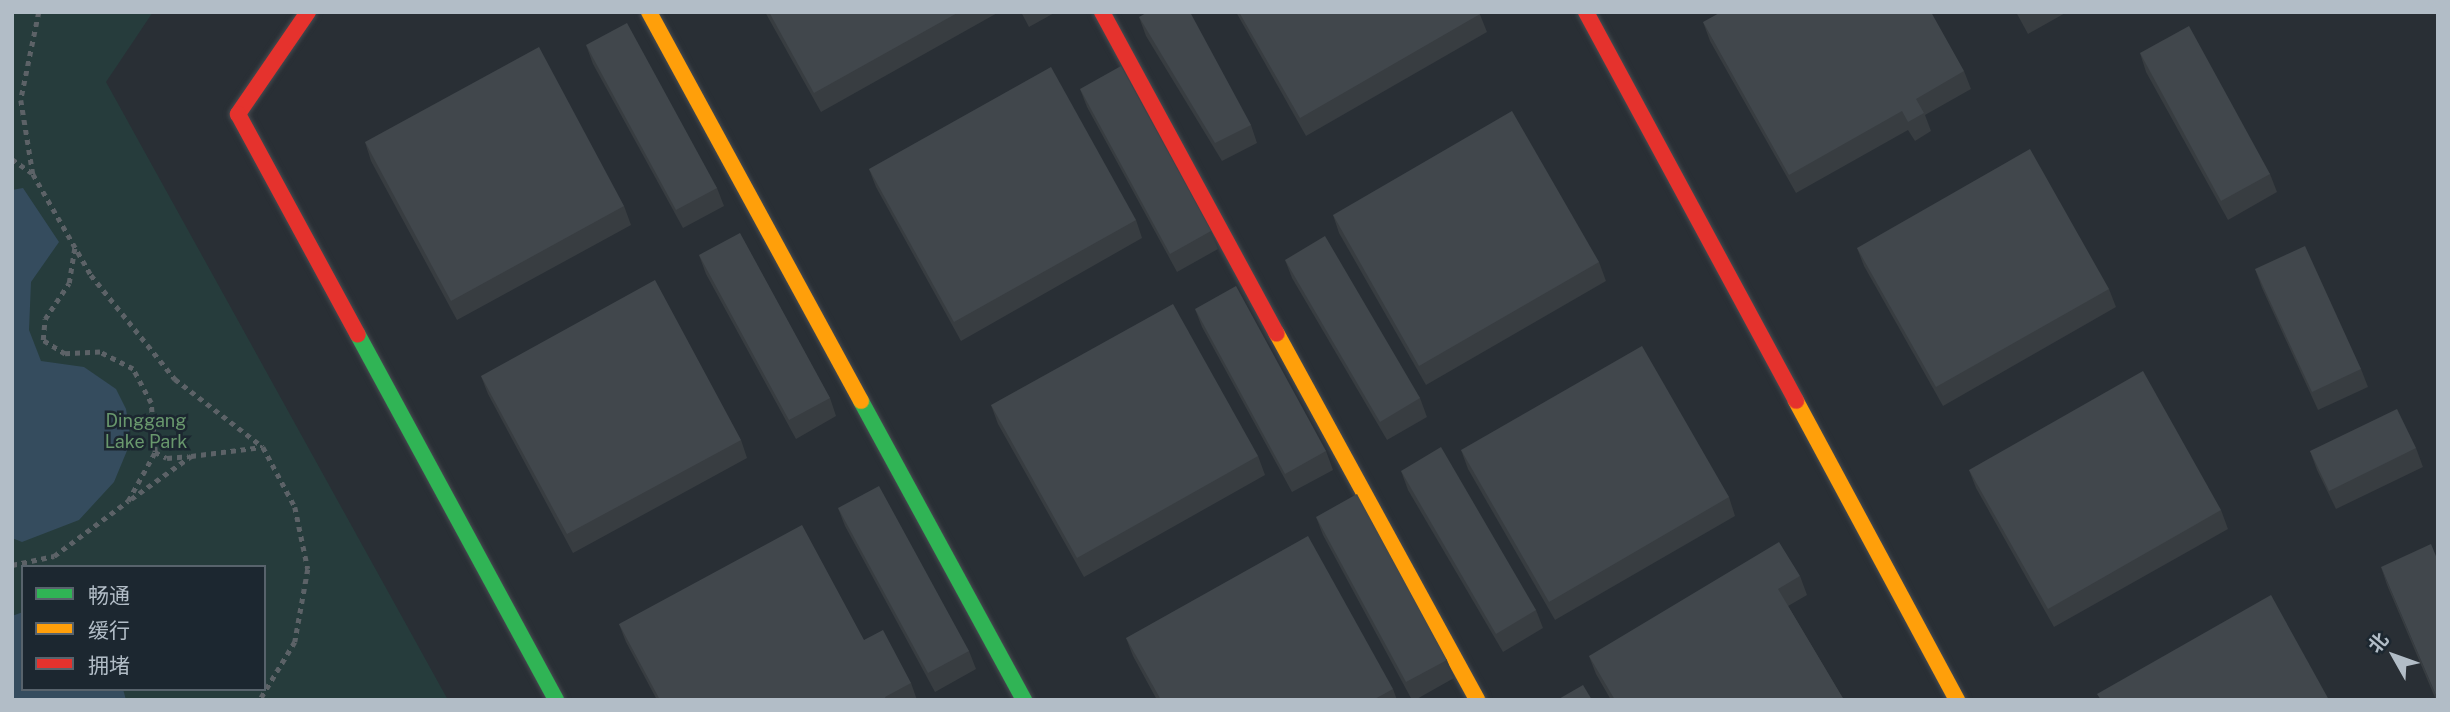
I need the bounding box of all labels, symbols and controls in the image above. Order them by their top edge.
park label: Dinggang Lake Park [105,411,187,453]
legend [21,565,266,691]
text: 畅通 [88,583,130,608]
text: 缓行 [88,618,130,643]
north arrow [2359,621,2429,691]
text: 北 [2363,628,2392,657]
text: 拥堵 [88,653,130,678]

